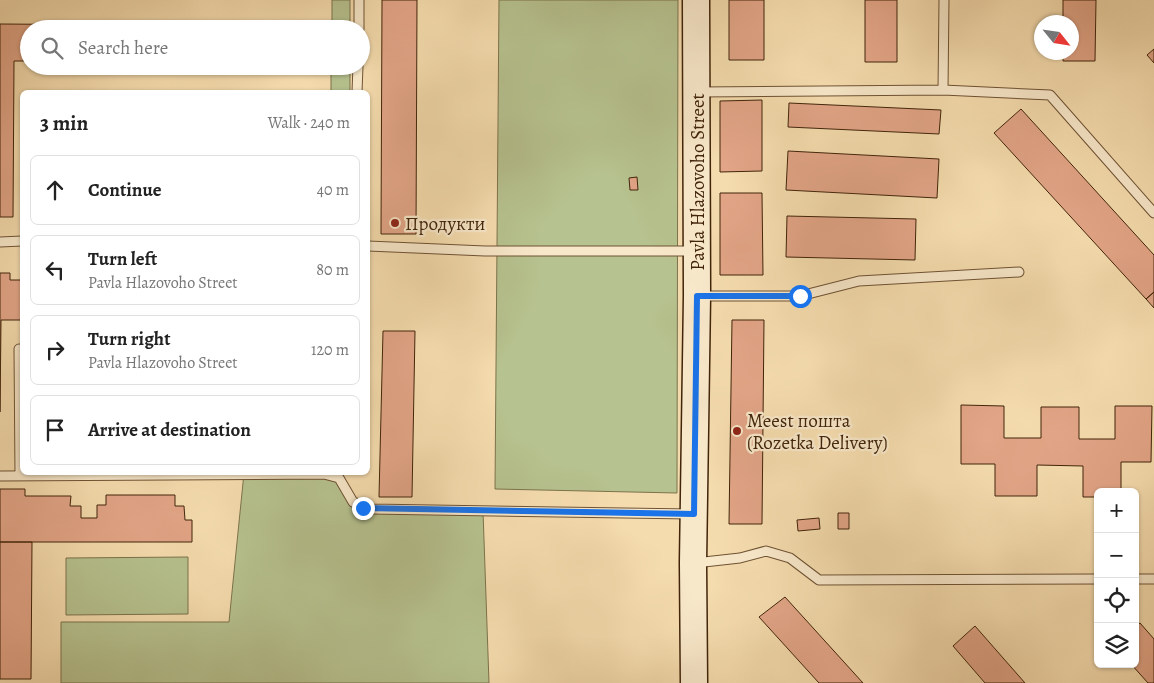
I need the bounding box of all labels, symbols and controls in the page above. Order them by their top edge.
north arrow [1034,15,1079,60]
search box [20,20,370,75]
icon: search [38,34,66,62]
text: Search here [78,35,168,61]
street label: Pavla Hlazovoho Street [685,93,711,271]
text: 3 min [40,109,88,137]
text: Walk · 240 m [268,112,350,134]
icon: ahead [41,176,69,204]
text: Continue [88,177,162,203]
text: 40 m [317,179,349,201]
place label: Продукти [405,211,485,237]
marker: Продукти [389,217,401,229]
text: Turn left [88,246,157,272]
icon: left [41,256,69,284]
text: 80 m [316,259,349,281]
text: Pavla Hlazovoho Street [88,272,238,294]
route start [789,285,812,308]
text: Turn right [88,326,170,352]
icon: right [41,336,69,364]
text: 120 m [311,339,349,361]
text: Pavla Hlazovoho Street [88,352,238,374]
place label: Meest пошта (Rozetka Delivery) [747,408,888,456]
icon: arrive [41,416,69,444]
text: Arrive at destination [88,417,251,443]
marker: Meest пошта (Rozetka Delivery) [731,425,743,437]
map controls [1094,488,1139,668]
button: + [1094,488,1139,533]
route end [352,497,375,520]
button: − [1094,533,1139,578]
button: locate [1094,578,1139,623]
button: layers [1094,623,1139,668]

